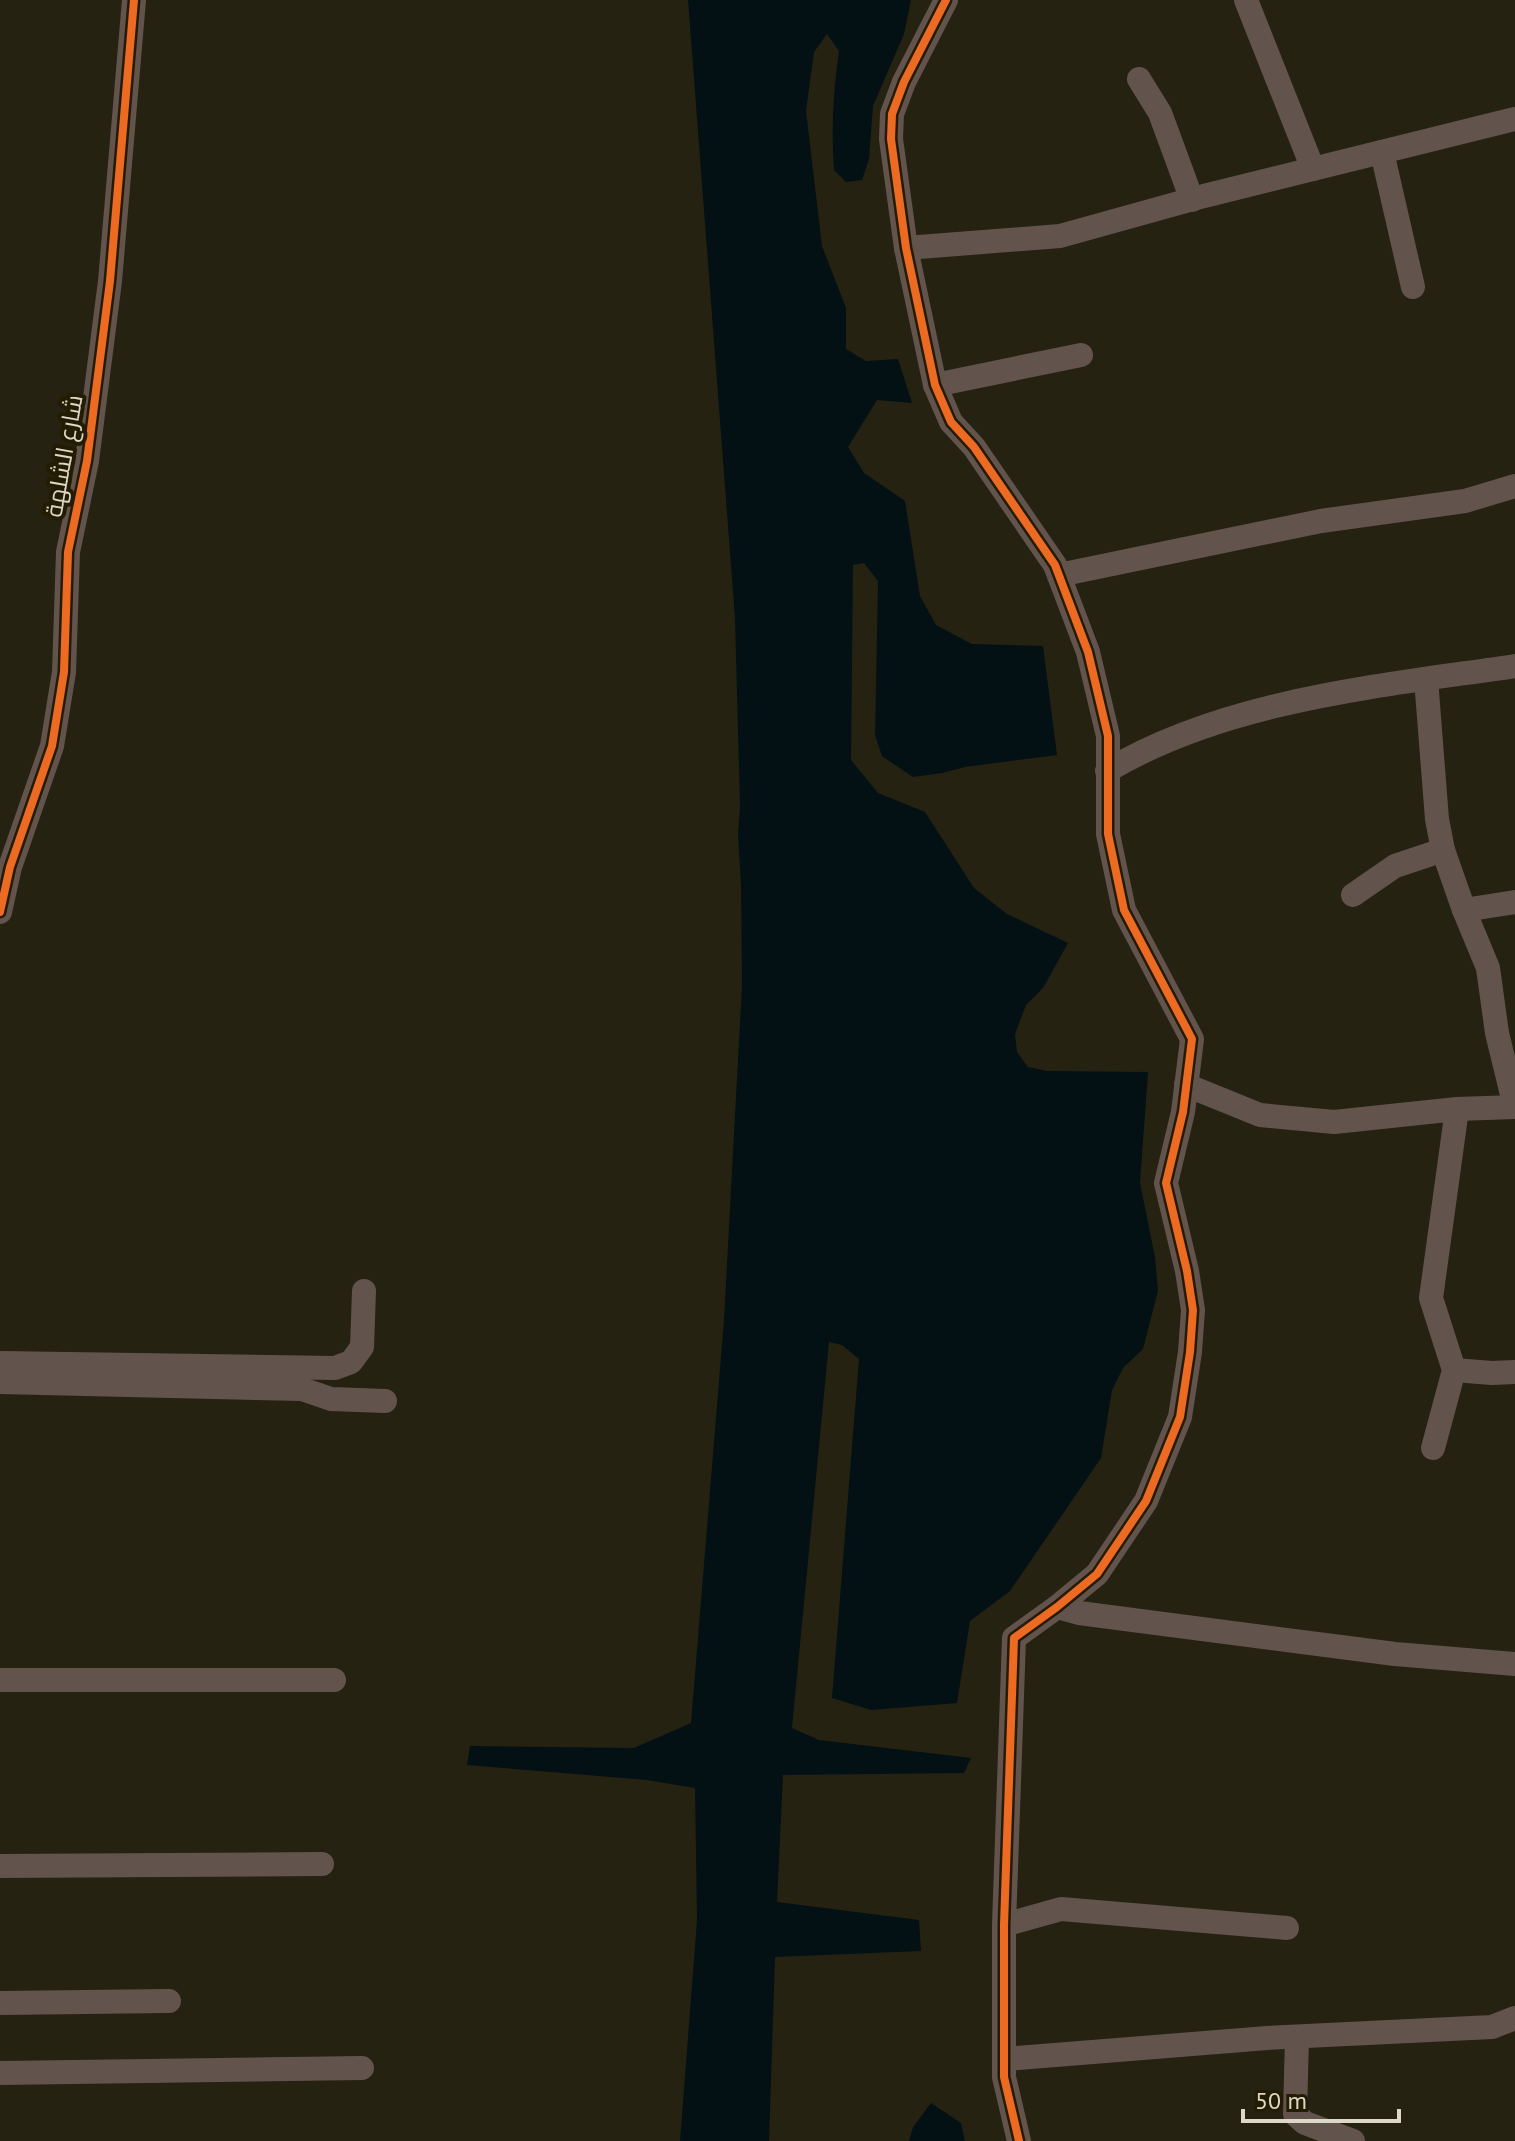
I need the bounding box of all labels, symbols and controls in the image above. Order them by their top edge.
street label: شارع الشلهة [38,392,90,520]
scale bar [1243,2073,1399,2123]
text: 50 m [1255,2085,1307,2116]

